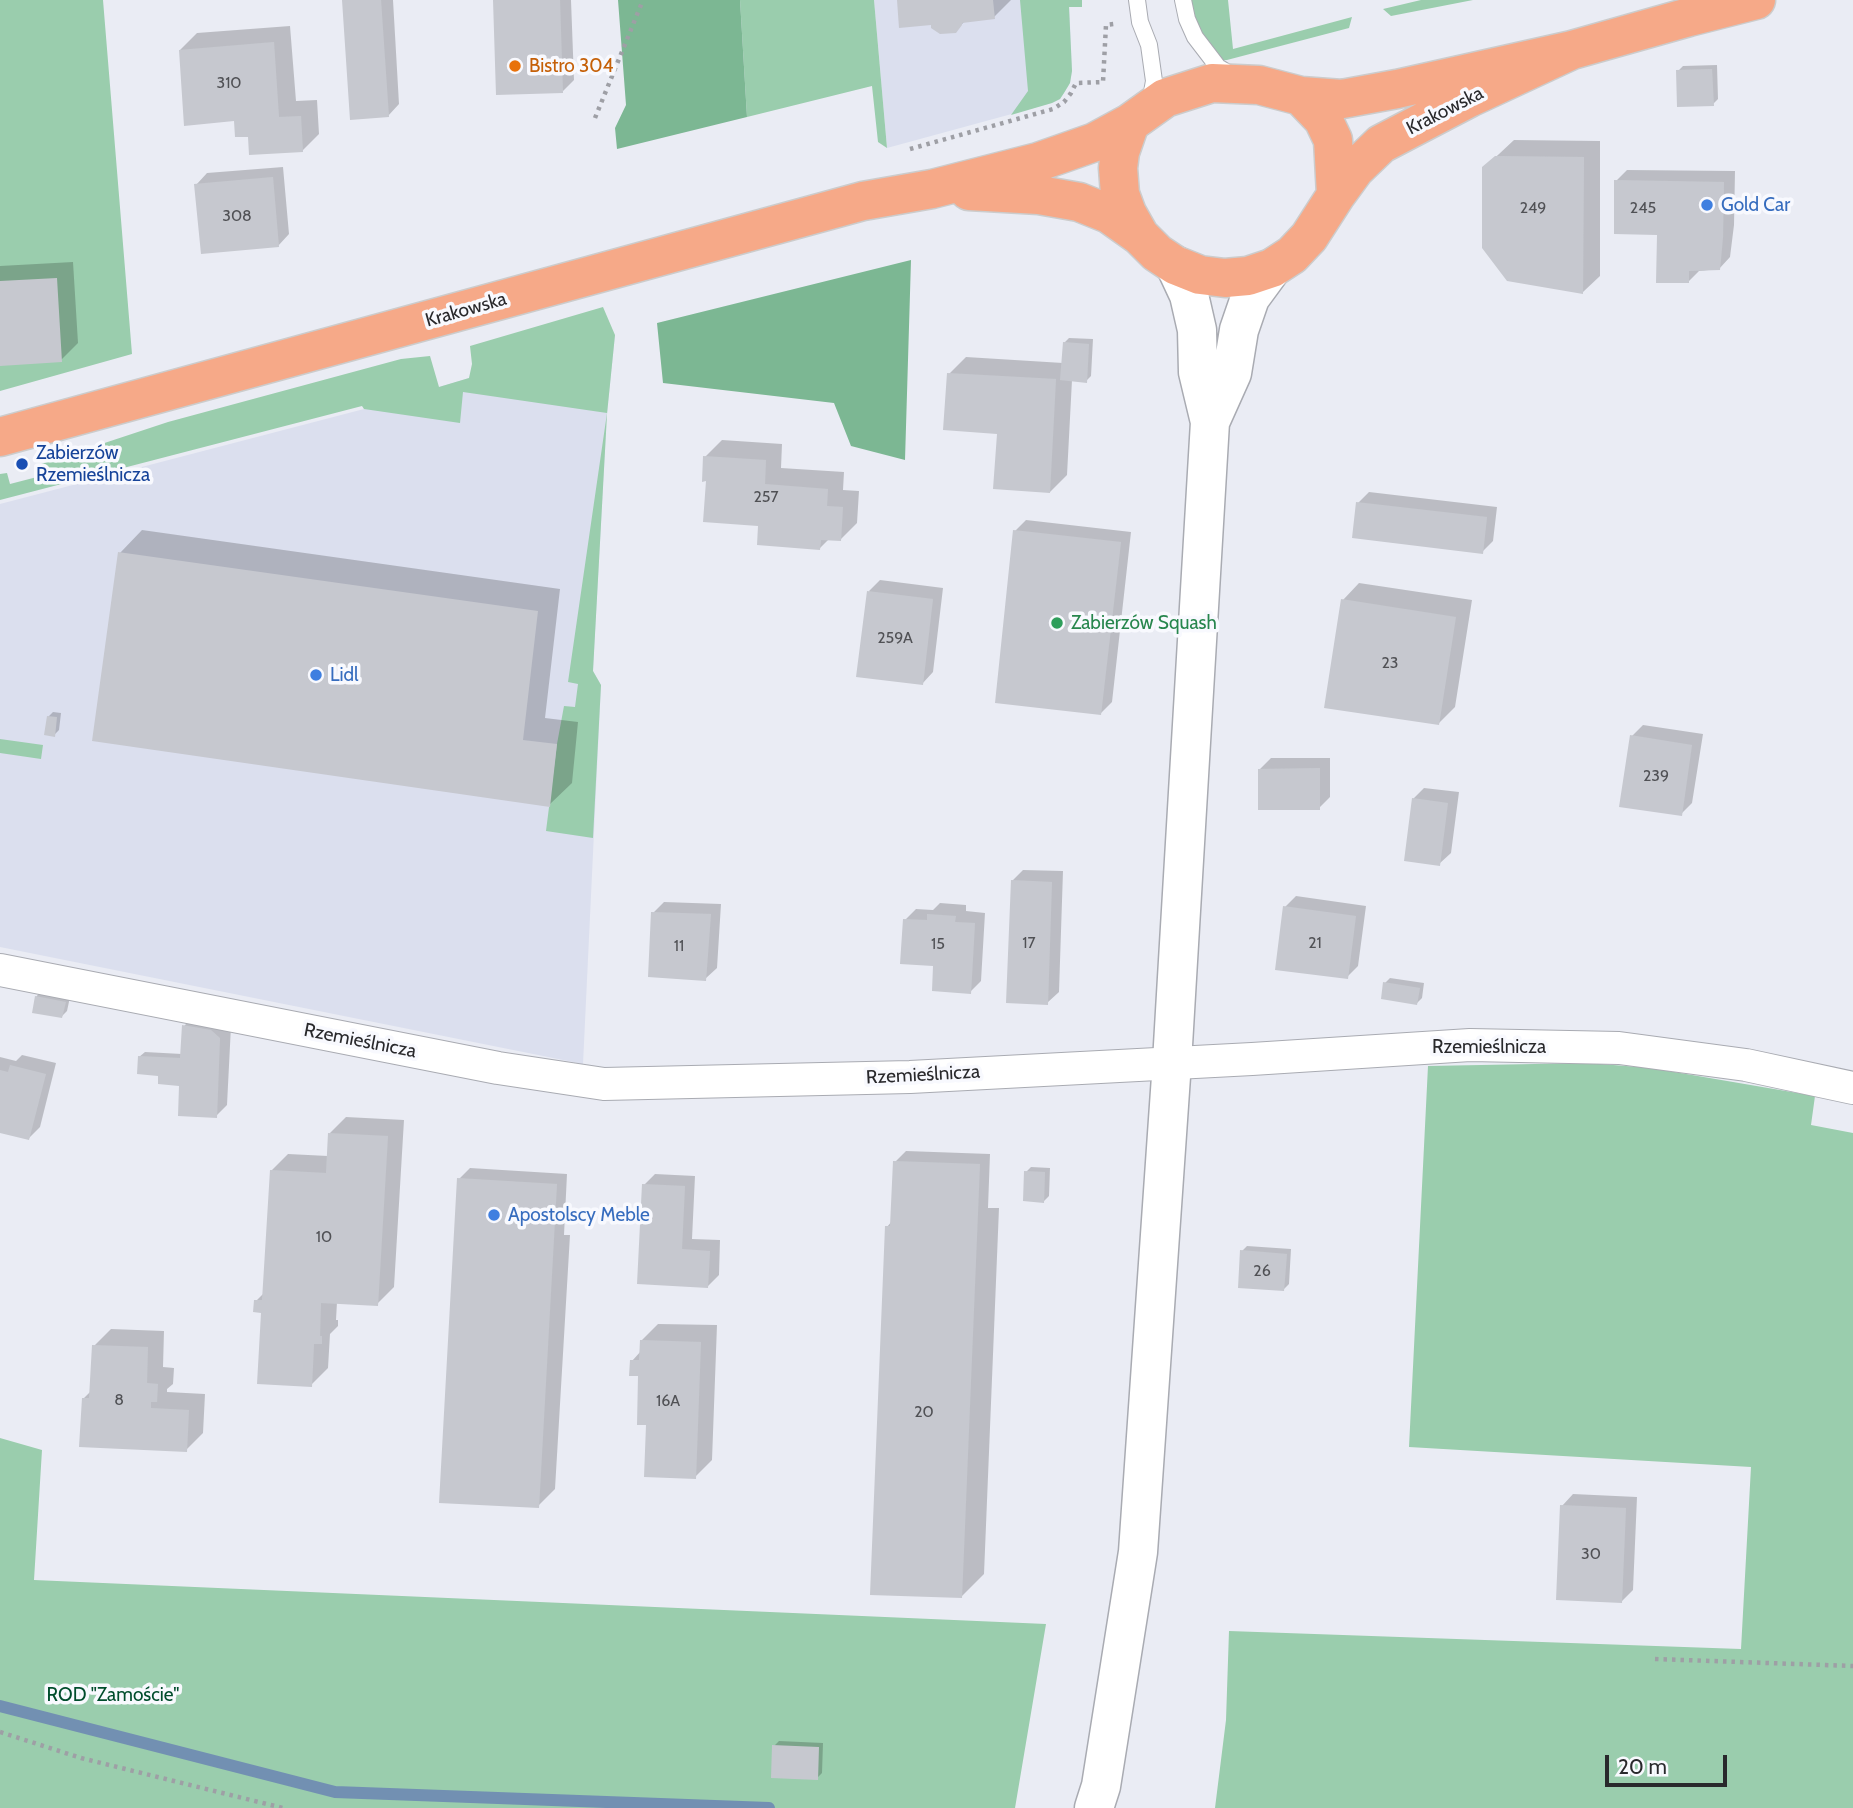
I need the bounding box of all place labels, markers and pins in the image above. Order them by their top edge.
place label: Bistro 304 [529,55,614,77]
marker: Bistro 304 [507,58,523,74]
place label: Gold Car [1721,194,1790,216]
marker: Gold Car [1699,197,1715,213]
place label: Zabierzów Rzemieślnicza [36,442,150,486]
marker: Zabierzów Rzemieślnicza [14,456,30,472]
place label: Zabierzów Squash [1071,612,1217,634]
marker: Zabierzów Squash [1049,615,1065,631]
place label: Lidl [330,664,359,686]
marker: Lidl [308,667,324,683]
place label: Apostolscy Meble [508,1204,650,1226]
marker: Apostolscy Meble [486,1207,502,1223]

